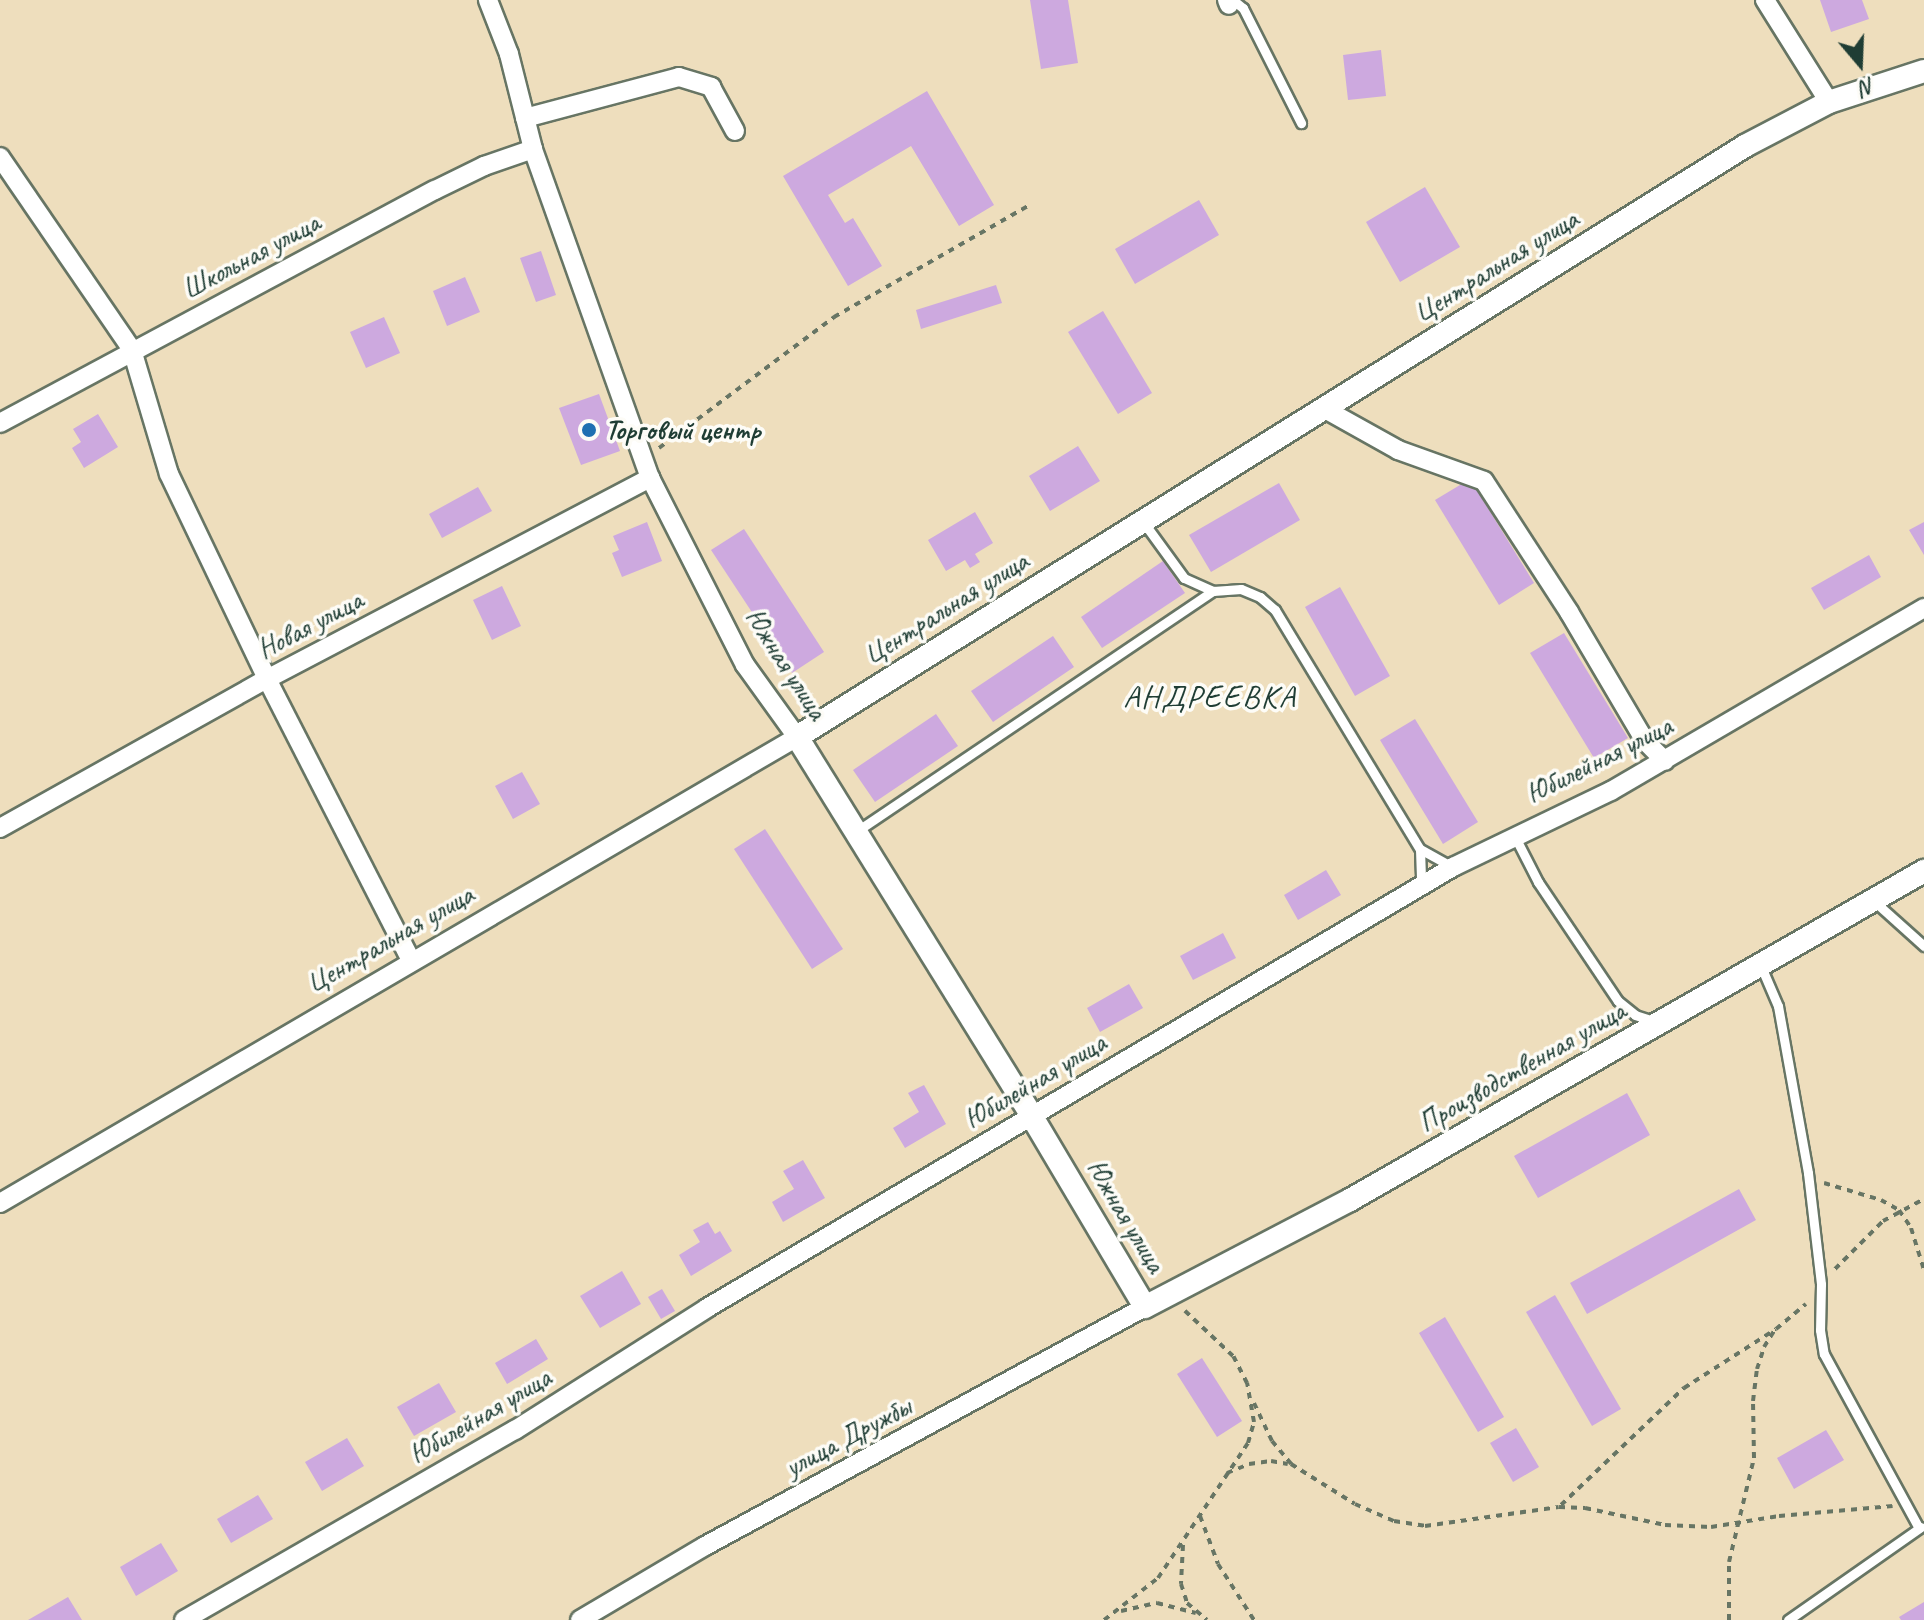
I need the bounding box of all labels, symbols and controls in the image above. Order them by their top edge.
north arrow [1820,24,1900,104]
text: N [1857,71,1879,102]
street label: Центральная улица [1407,202,1585,330]
street label: Школьная улица [176,205,326,307]
place label: Торговый центр [605,413,760,447]
marker: Торговый центр [580,421,598,439]
street label: Центральная улица [857,544,1035,672]
street label: Новая улица [251,583,369,667]
street label: Южная улица [737,601,835,727]
district label: АНДРЕЕВКА [1123,678,1297,716]
street label: Юбилейная улица [1519,708,1679,812]
street label: Центральная улица [300,877,480,1001]
street label: Производственная улица [1412,994,1632,1140]
street label: Юбилейная улица [957,1025,1113,1137]
street label: Южная улица [1079,1153,1173,1279]
street label: Юбилейная улица [402,1360,558,1472]
street label: улица Дружбы [779,1390,917,1484]

